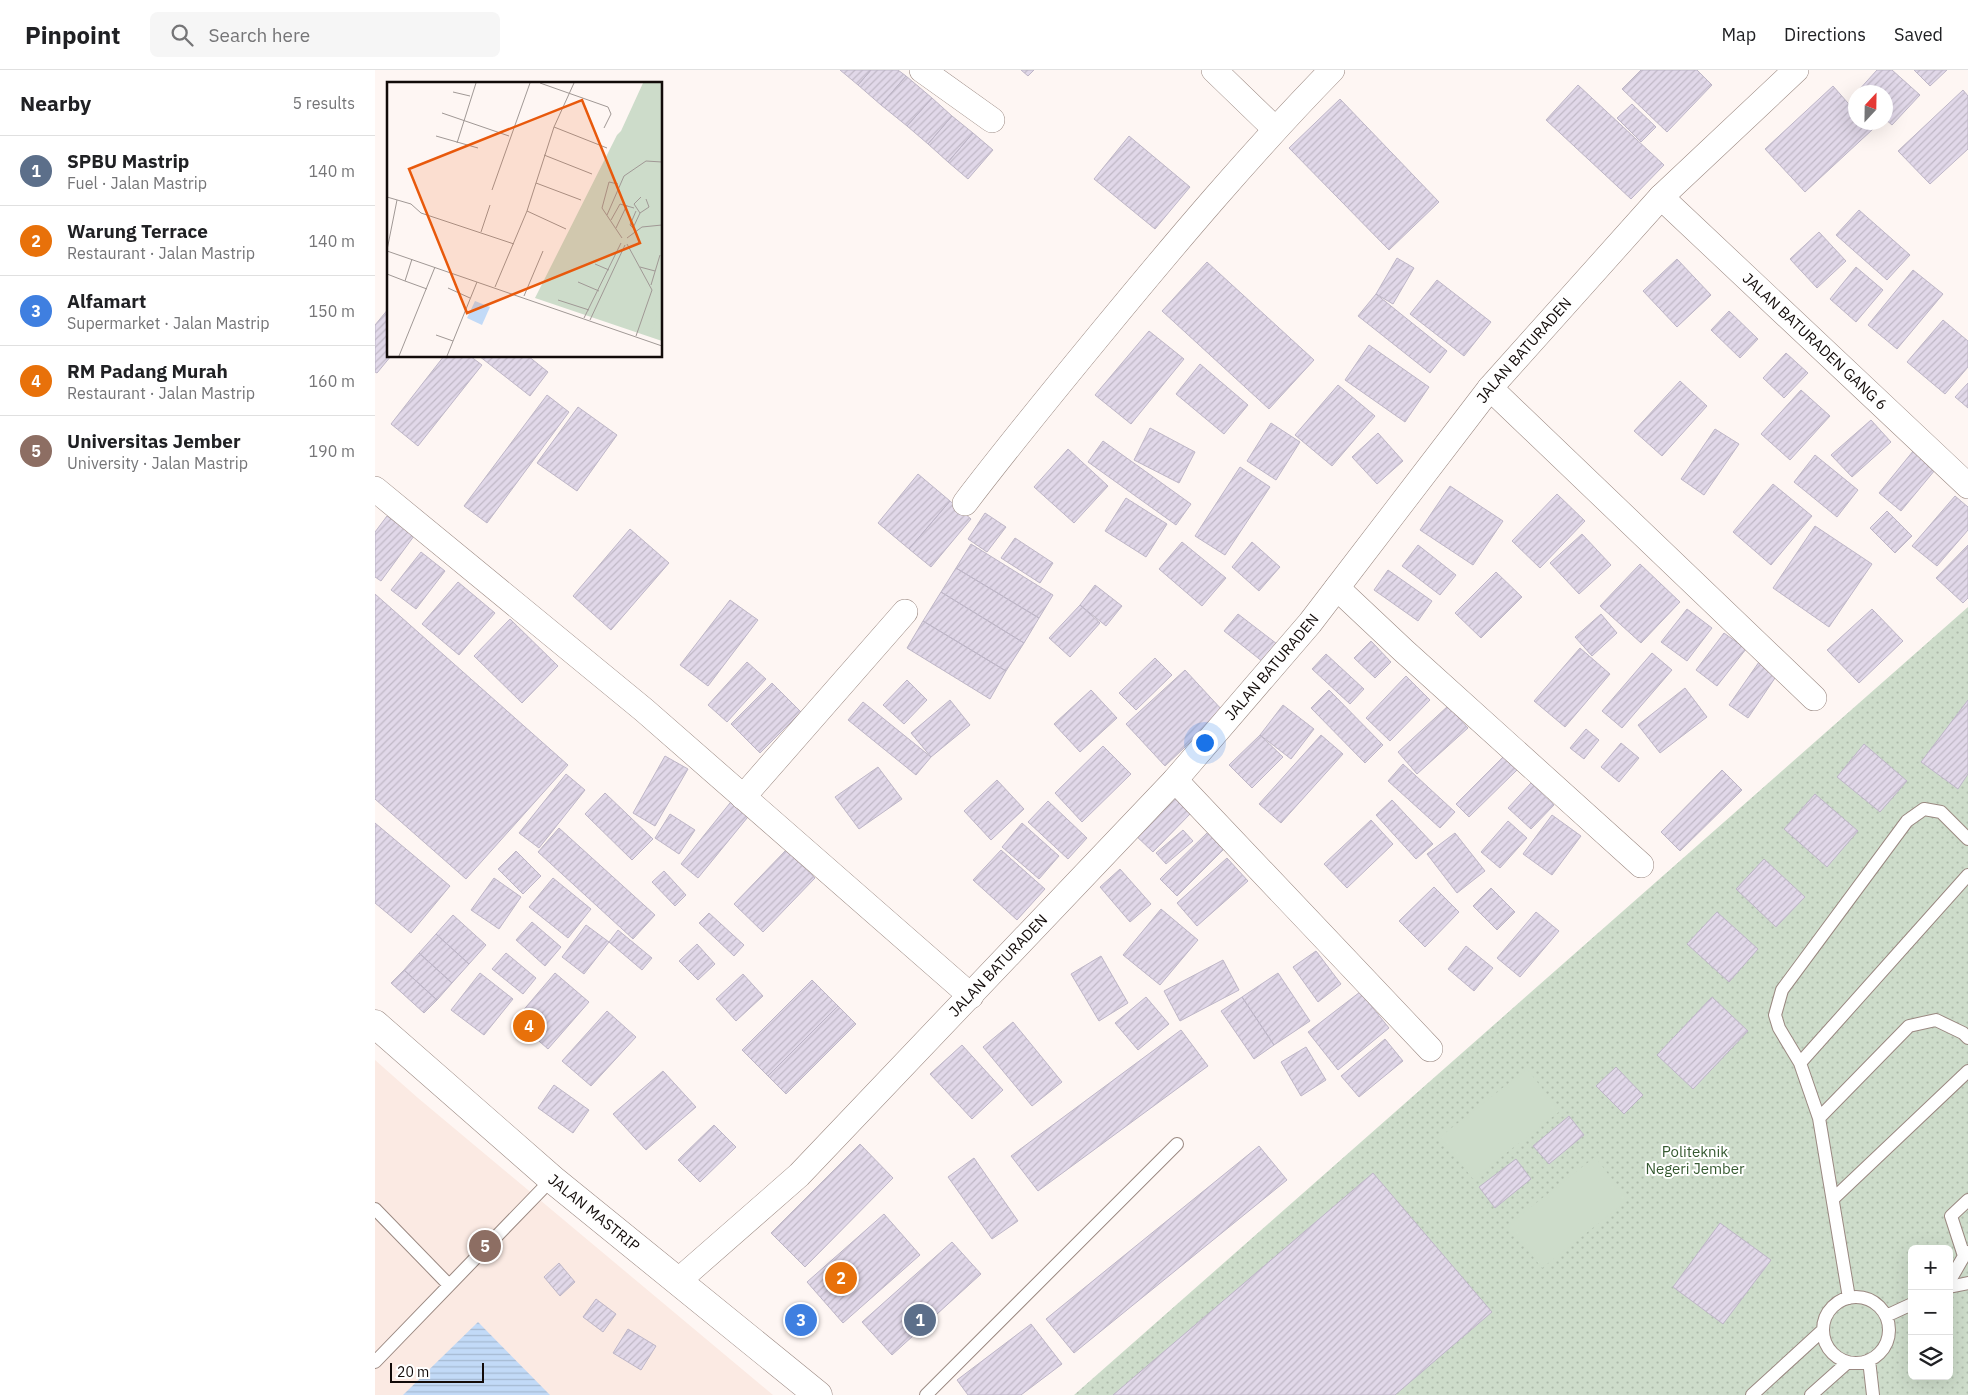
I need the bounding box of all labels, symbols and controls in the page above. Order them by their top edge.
search box [150,12,500,57]
text: Pinpoint [25,19,120,51]
icon: search [168,21,196,49]
text: Search here [208,23,310,47]
text: Map [1721,23,1756,46]
text: Directions [1784,23,1866,46]
text: Saved [1894,23,1943,46]
inset map [387,82,663,358]
north arrow [1848,85,1893,130]
text: Nearby [20,89,91,117]
text: 5 results [292,93,355,113]
text: SPBU Mastrip [67,149,189,173]
text: 1 [31,161,41,181]
text: 140 m [308,161,355,181]
text: Fuel · Jalan Mastrip [67,173,207,193]
text: Warung Terrace [67,219,208,243]
text: 2 [31,231,41,251]
text: 140 m [308,231,355,251]
text: Restaurant · Jalan Mastrip [67,243,255,263]
street label: JALAN BATURADEN GANG 6 [1739,269,1891,414]
text: Alfamart [67,289,146,313]
street label: JALAN BATURADEN [1472,293,1575,407]
text: 3 [31,301,41,321]
text: 150 m [308,301,355,321]
text: Supermarket · Jalan Mastrip [67,313,269,333]
text: RM Padang Murah [67,359,228,383]
text: 4 [31,371,41,391]
text: 160 m [308,371,355,391]
text: Restaurant · Jalan Mastrip [67,383,255,403]
text: Universitas Jember [67,429,241,453]
text: 5 [31,441,41,461]
text: 190 m [308,441,355,461]
text: University · Jalan Mastrip [67,453,248,473]
street label: JALAN BATURADEN [1221,610,1323,724]
your location [1192,730,1218,756]
street label: JALAN BATURADEN [945,910,1051,1020]
pin: 4 [513,1007,545,1045]
park label: Politeknik Negeri Jember [1645,1142,1745,1178]
street label: JALAN MASTRIP [544,1170,644,1255]
pin: 5 [469,1227,501,1265]
map controls [1908,1245,1953,1380]
button: + [1908,1245,1953,1290]
pin: 2 [825,1259,857,1297]
button: − [1908,1290,1953,1335]
pin: 3 [785,1301,817,1339]
pin: 1 [904,1301,936,1339]
button: layers [1908,1335,1953,1380]
scale bar [390,1360,484,1383]
text: 20 m [397,1363,429,1381]

